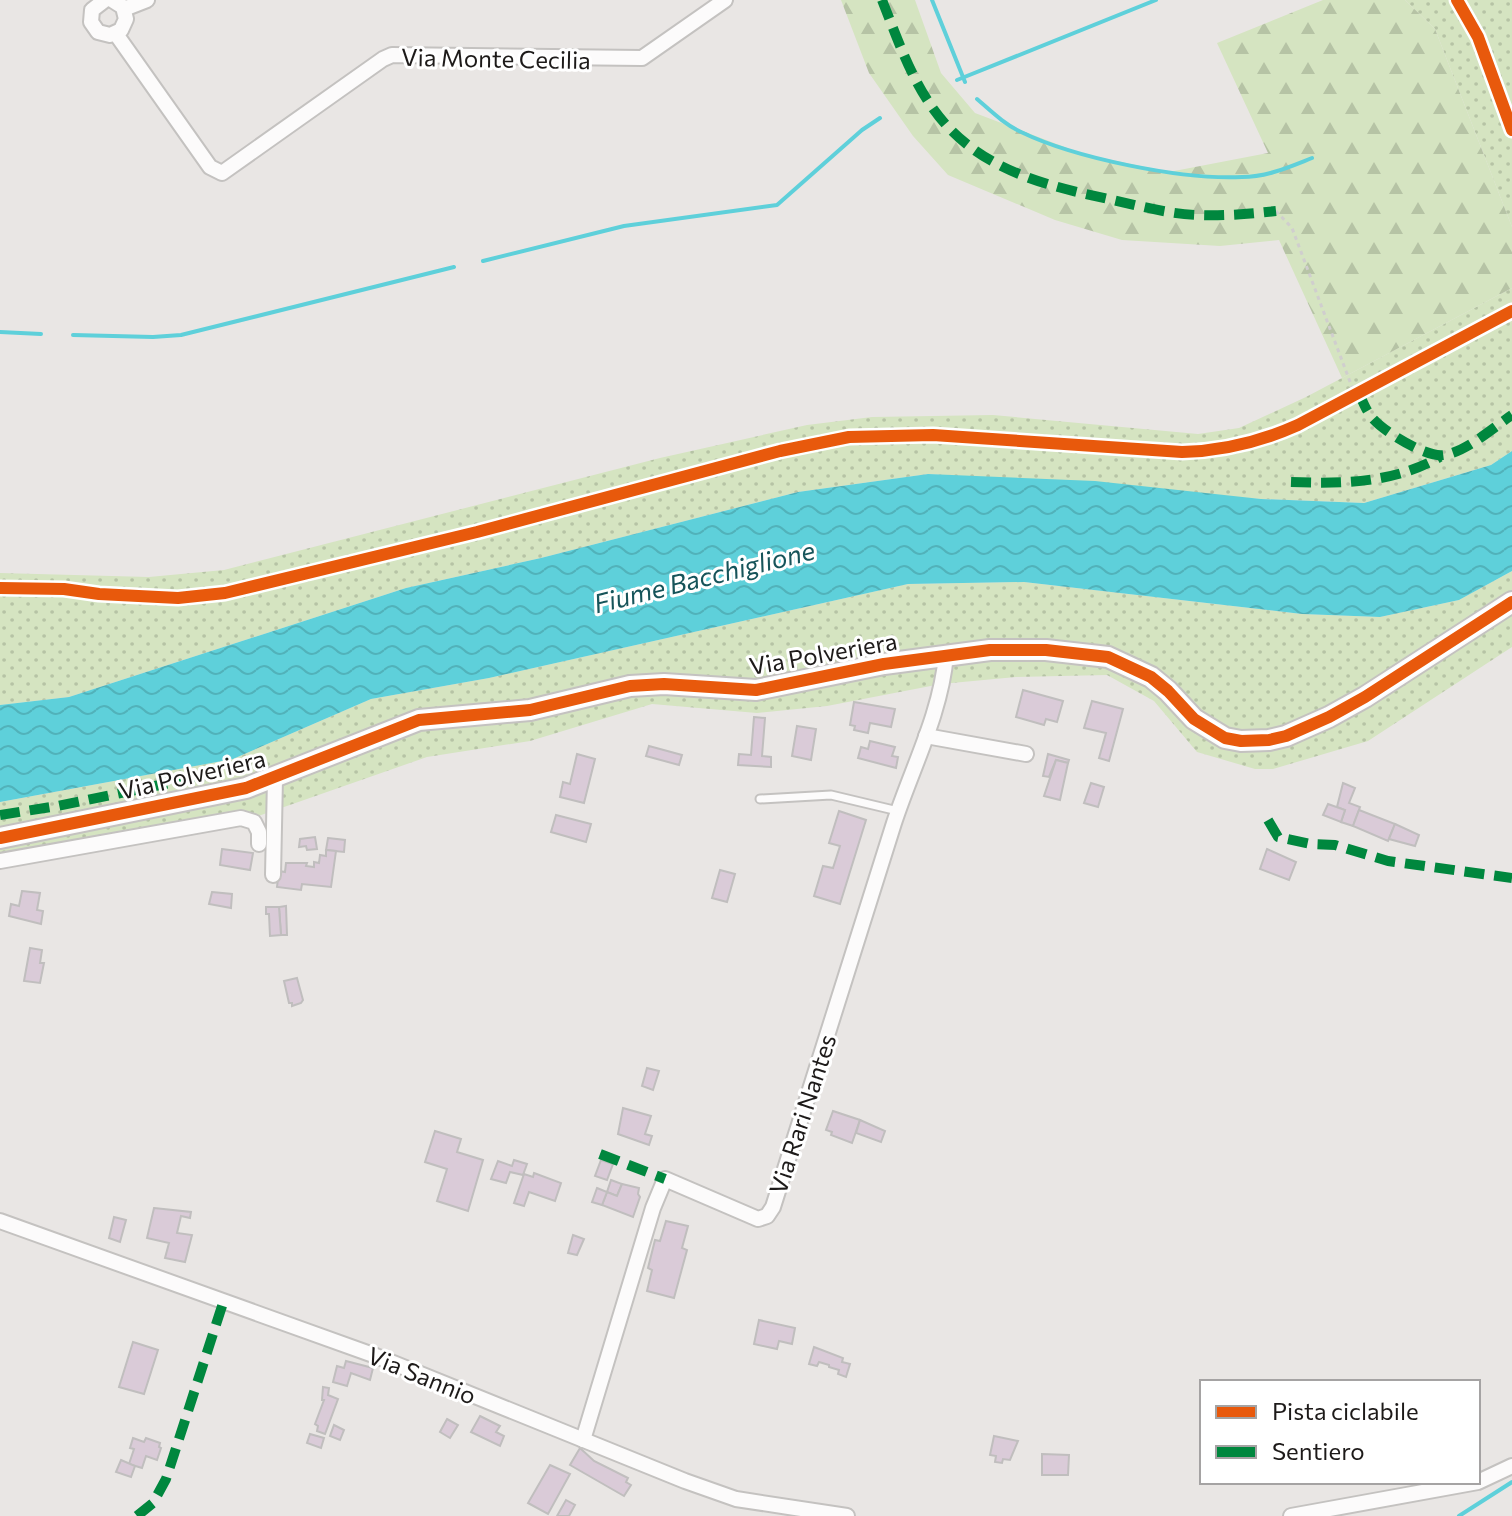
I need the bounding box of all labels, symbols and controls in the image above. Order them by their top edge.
street label: Via Monte Cecilia [401,42,591,74]
water label: Fiume Bacchiglione [590,533,818,618]
street label: Via Polveriera [747,626,899,680]
street label: Via Polveriera [116,743,268,805]
street label: Via Rari Nantes [763,1030,841,1198]
street label: Via Sannio [364,1340,480,1410]
legend [1200,1380,1480,1484]
text: Pista ciclabile [1272,1396,1419,1425]
text: Sentiero [1272,1436,1365,1465]

